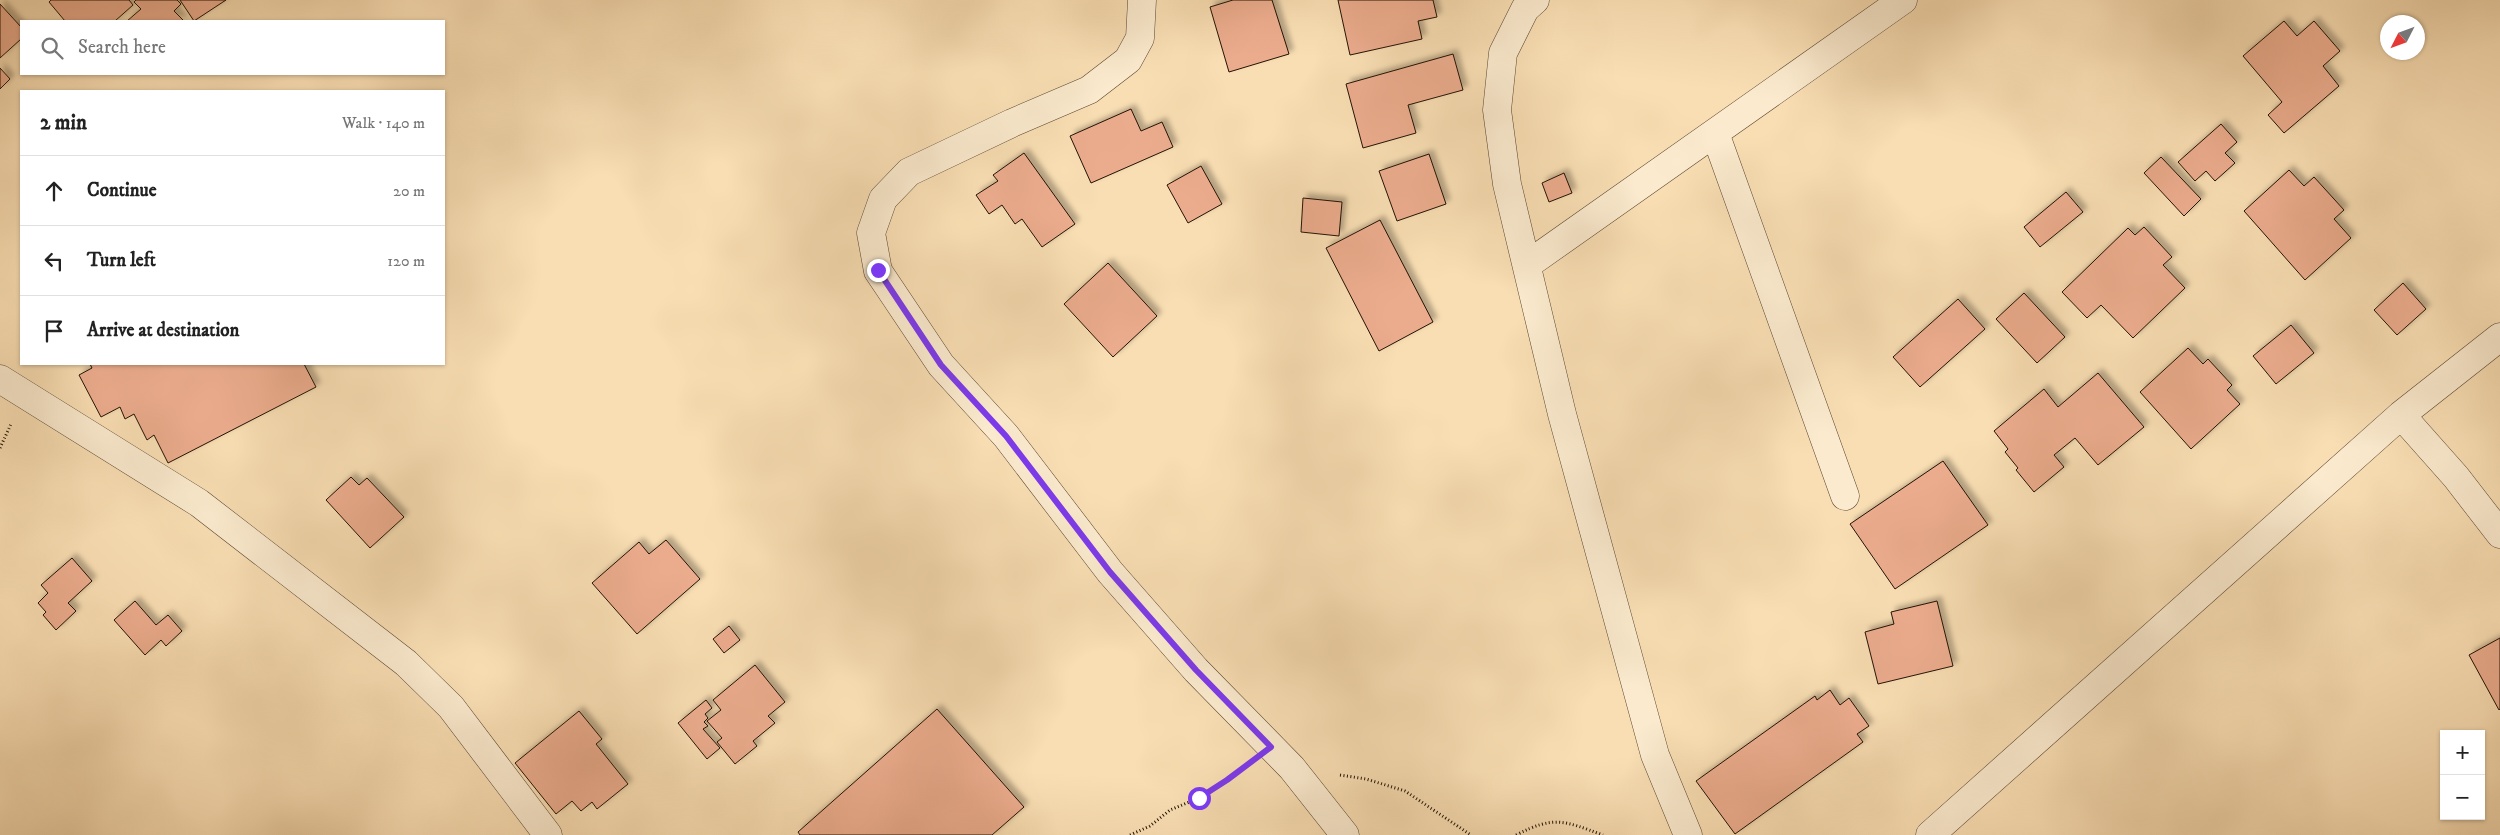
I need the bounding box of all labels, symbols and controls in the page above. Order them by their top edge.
north arrow [2380,15,2425,60]
search box [20,20,445,75]
icon: search [38,34,66,62]
text: Search here [78,36,166,59]
text: 2 min [40,110,87,136]
text: Walk · 140 m [342,113,425,133]
icon: ahead [40,177,68,205]
text: Continue [87,179,157,202]
text: 20 m [393,181,425,201]
icon: left [40,247,68,275]
text: Turn left [87,249,156,272]
text: 120 m [387,251,425,271]
route end [867,259,890,282]
icon: arrive [40,317,68,345]
text: Arrive at destination [87,319,239,342]
map controls [2440,730,2485,820]
button: + [2440,730,2485,775]
button: − [2440,775,2485,820]
route start [1188,787,1211,810]

